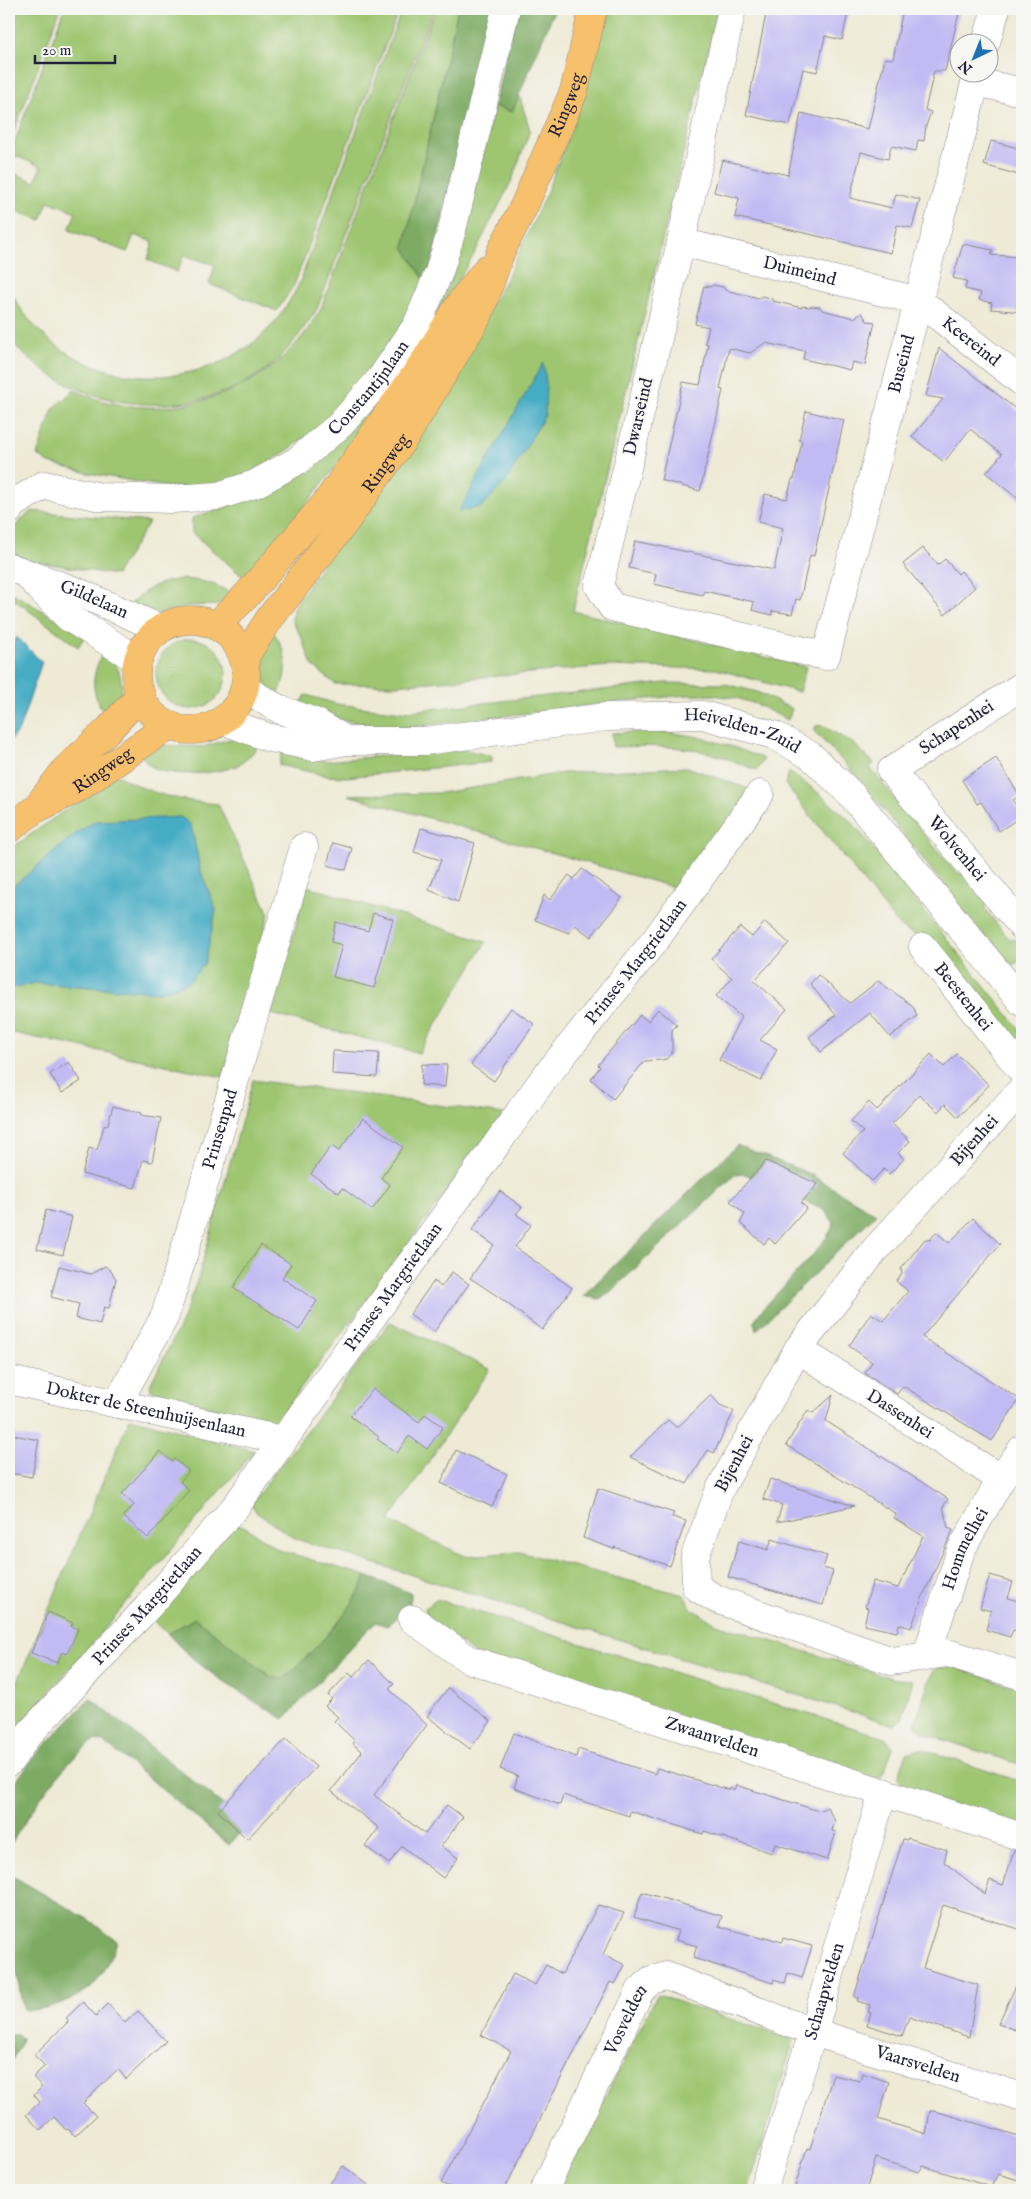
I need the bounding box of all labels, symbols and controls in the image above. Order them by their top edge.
scale bar [35,32,115,64]
north arrow [948,32,998,82]
text: 20 m [42,41,72,60]
text: N [955,56,977,78]
street label: Ringweg [544,71,589,141]
street label: Duimeind [760,251,839,292]
street label: Keereind [937,311,1005,372]
street label: Buseind [883,332,921,396]
street label: Constantijnlaan [324,336,415,441]
street label: Dwarseind [619,375,659,458]
street label: Ringweg [357,429,415,498]
street label: Gildelaan [57,575,132,624]
street label: Schapenhei [915,695,999,761]
street label: Heivelden-Zuid [684,703,805,759]
street label: Ringweg [69,742,138,799]
street label: Wolvenhei [922,811,991,886]
street label: Prinses Margrietlaan [580,894,693,1030]
street label: Beestenhei [929,958,997,1036]
street label: Prinsenpad [198,1086,243,1172]
street label: Bijenhei [946,1110,1004,1172]
street label: Prinses Margrietlaan [339,1218,448,1356]
street label: Dokter de Steenhuijsenlaan [44,1377,248,1443]
street label: Dassenhei [862,1384,938,1444]
street label: Bijenhei [710,1431,760,1497]
street label: Hommelhei [937,1504,994,1593]
street label: Prinses Margrietlaan [88,1541,208,1670]
street label: Zwaanvelden [662,1711,762,1763]
street label: Schaapvelden [800,1940,850,2043]
street label: Vosvelden [599,1979,652,2060]
street label: Vaarsvelden [872,2040,963,2089]

